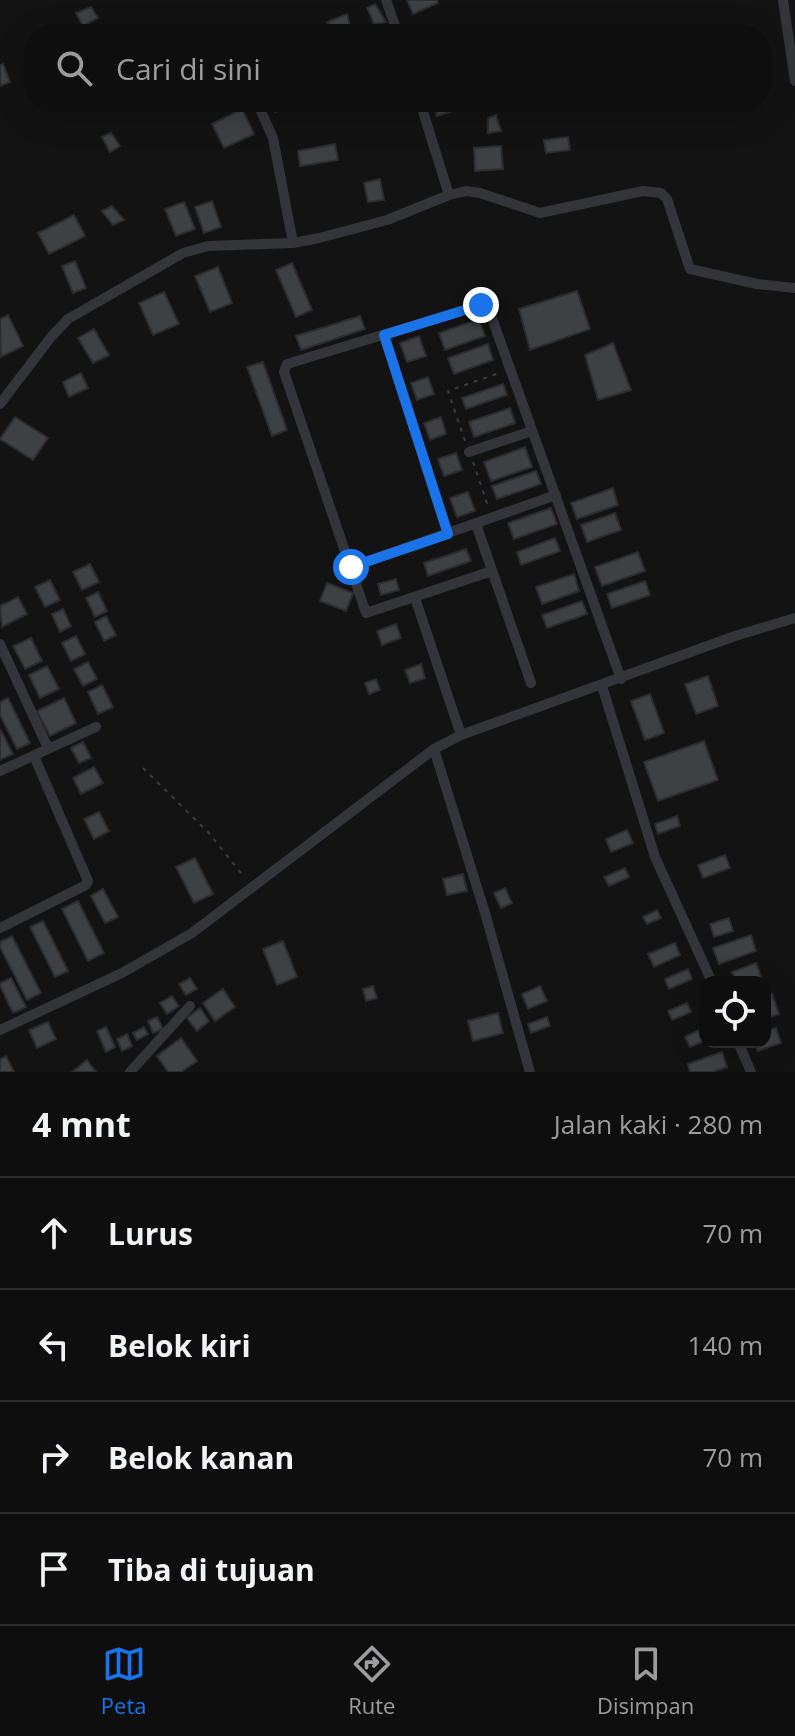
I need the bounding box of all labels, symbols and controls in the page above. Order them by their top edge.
search box [24,24,771,112]
icon: search [52,46,96,90]
text: Cari di sini [116,48,261,89]
route end [463,287,499,323]
route start [333,549,369,585]
map controls [699,976,771,1048]
button: locate [699,976,771,1048]
text: 4 mnt [32,1101,131,1147]
text: Jalan kaki · 280 m [554,1106,763,1142]
icon: ahead [32,1211,76,1255]
text: Lurus [108,1213,193,1254]
text: 70 m [702,1215,763,1251]
icon: left [32,1323,76,1367]
text: Belok kiri [108,1325,251,1366]
text: 140 m [688,1327,763,1363]
icon: right [32,1435,76,1479]
text: Belok kanan [108,1437,294,1478]
text: 70 m [702,1439,763,1475]
icon: arrive [32,1547,76,1591]
text: Tiba di tujuan [108,1549,315,1590]
tab: Peta [101,1642,146,1720]
tab: Rute [348,1642,395,1720]
tab: Disimpan [597,1642,694,1720]

